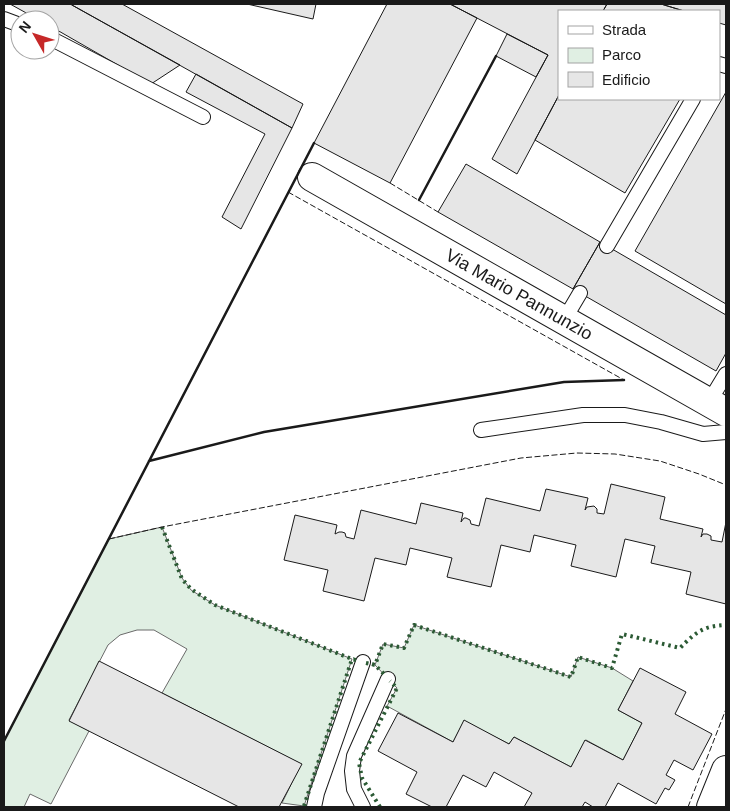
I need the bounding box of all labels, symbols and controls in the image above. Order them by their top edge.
north arrow [10,10,60,60]
legend [558,10,720,100]
text: N [15,18,34,36]
text: Strada [602,21,647,38]
text: Parco [602,46,641,63]
text: Edificio [602,71,650,88]
street label: Via Mario Pannunzio [442,245,596,344]

